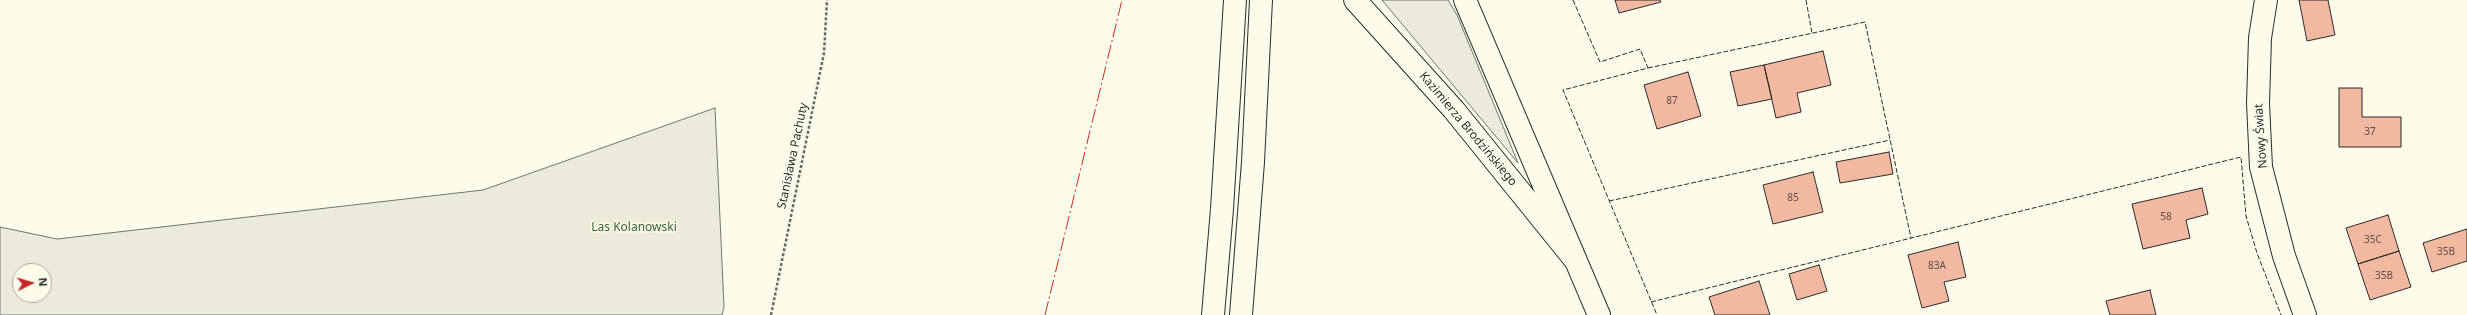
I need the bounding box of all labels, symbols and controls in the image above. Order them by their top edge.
street label: Kazimierza Brodzińskiego [1416,69,1520,189]
house number: 87 [1666,95,1678,107]
street label: Stanisława Pachuty [775,102,811,210]
street label: Nowy Świat [2252,103,2270,169]
house number: 37 [2364,126,2376,138]
house number: 85 [1787,192,1799,204]
house number: 58 [2160,211,2172,223]
park label: Las Kolanowski [591,221,677,235]
house number: 35C [2364,234,2382,246]
house number: 35B [2437,246,2455,258]
house number: 83A [1928,260,1946,272]
north arrow [12,263,52,303]
house number: 35B [2375,270,2393,282]
text: N [36,277,51,287]

